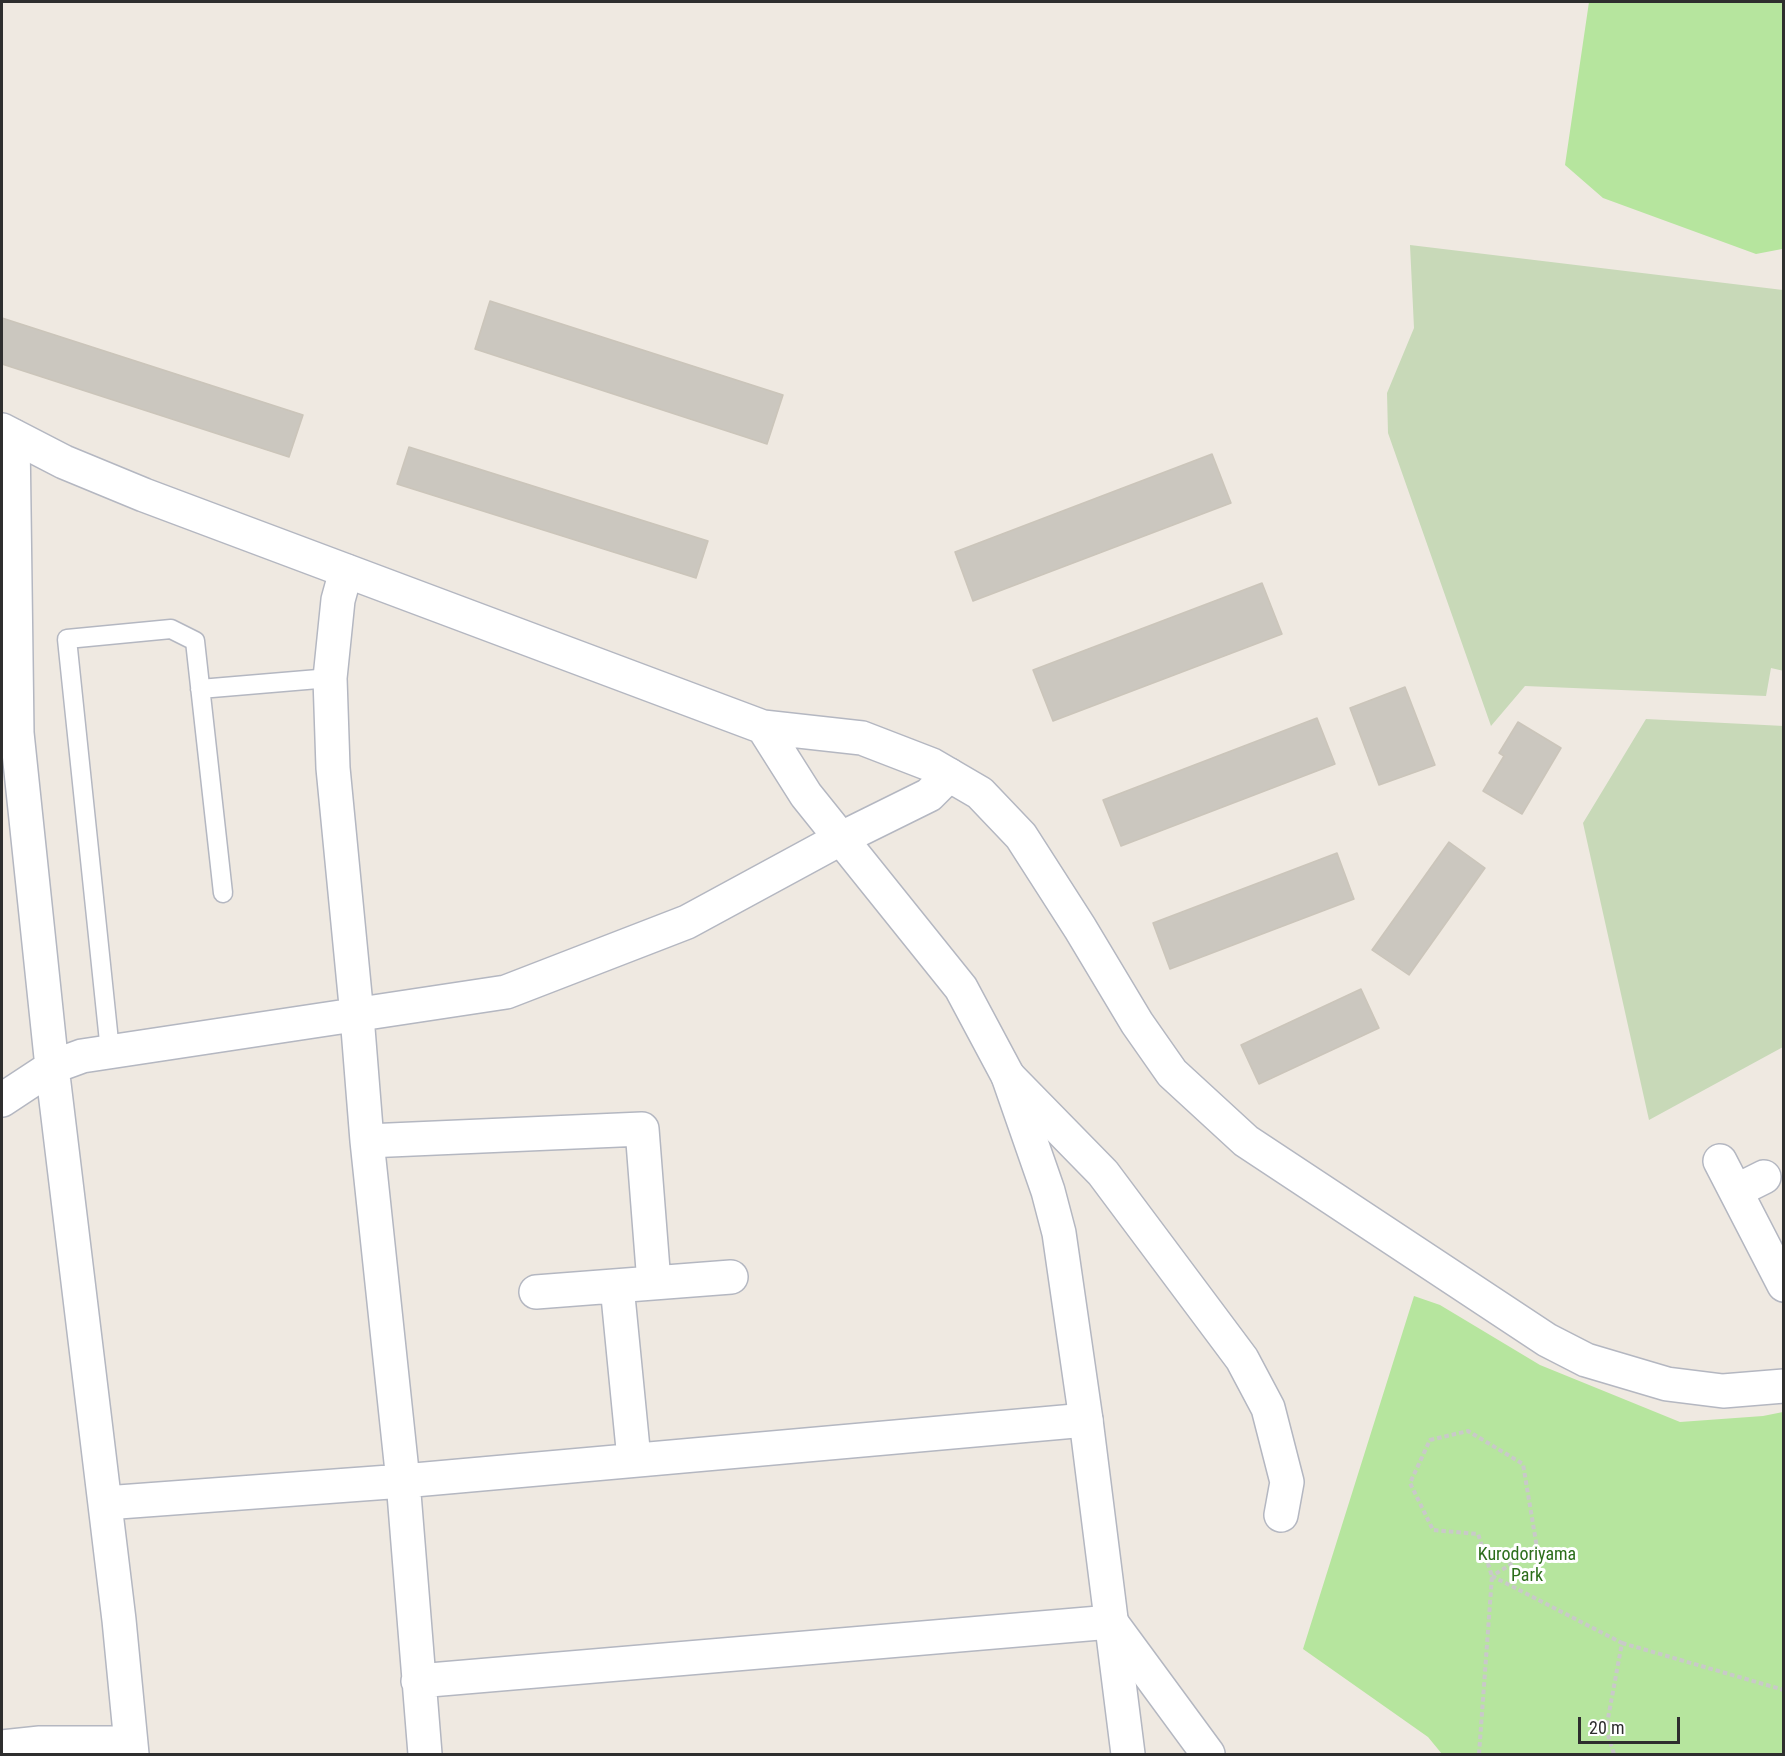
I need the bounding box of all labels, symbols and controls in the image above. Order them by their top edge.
park label: Kurodoriyama Park [1478,1544,1576,1586]
scale bar [1581,1705,1683,1743]
text: 20 m [1589,1717,1624,1738]

